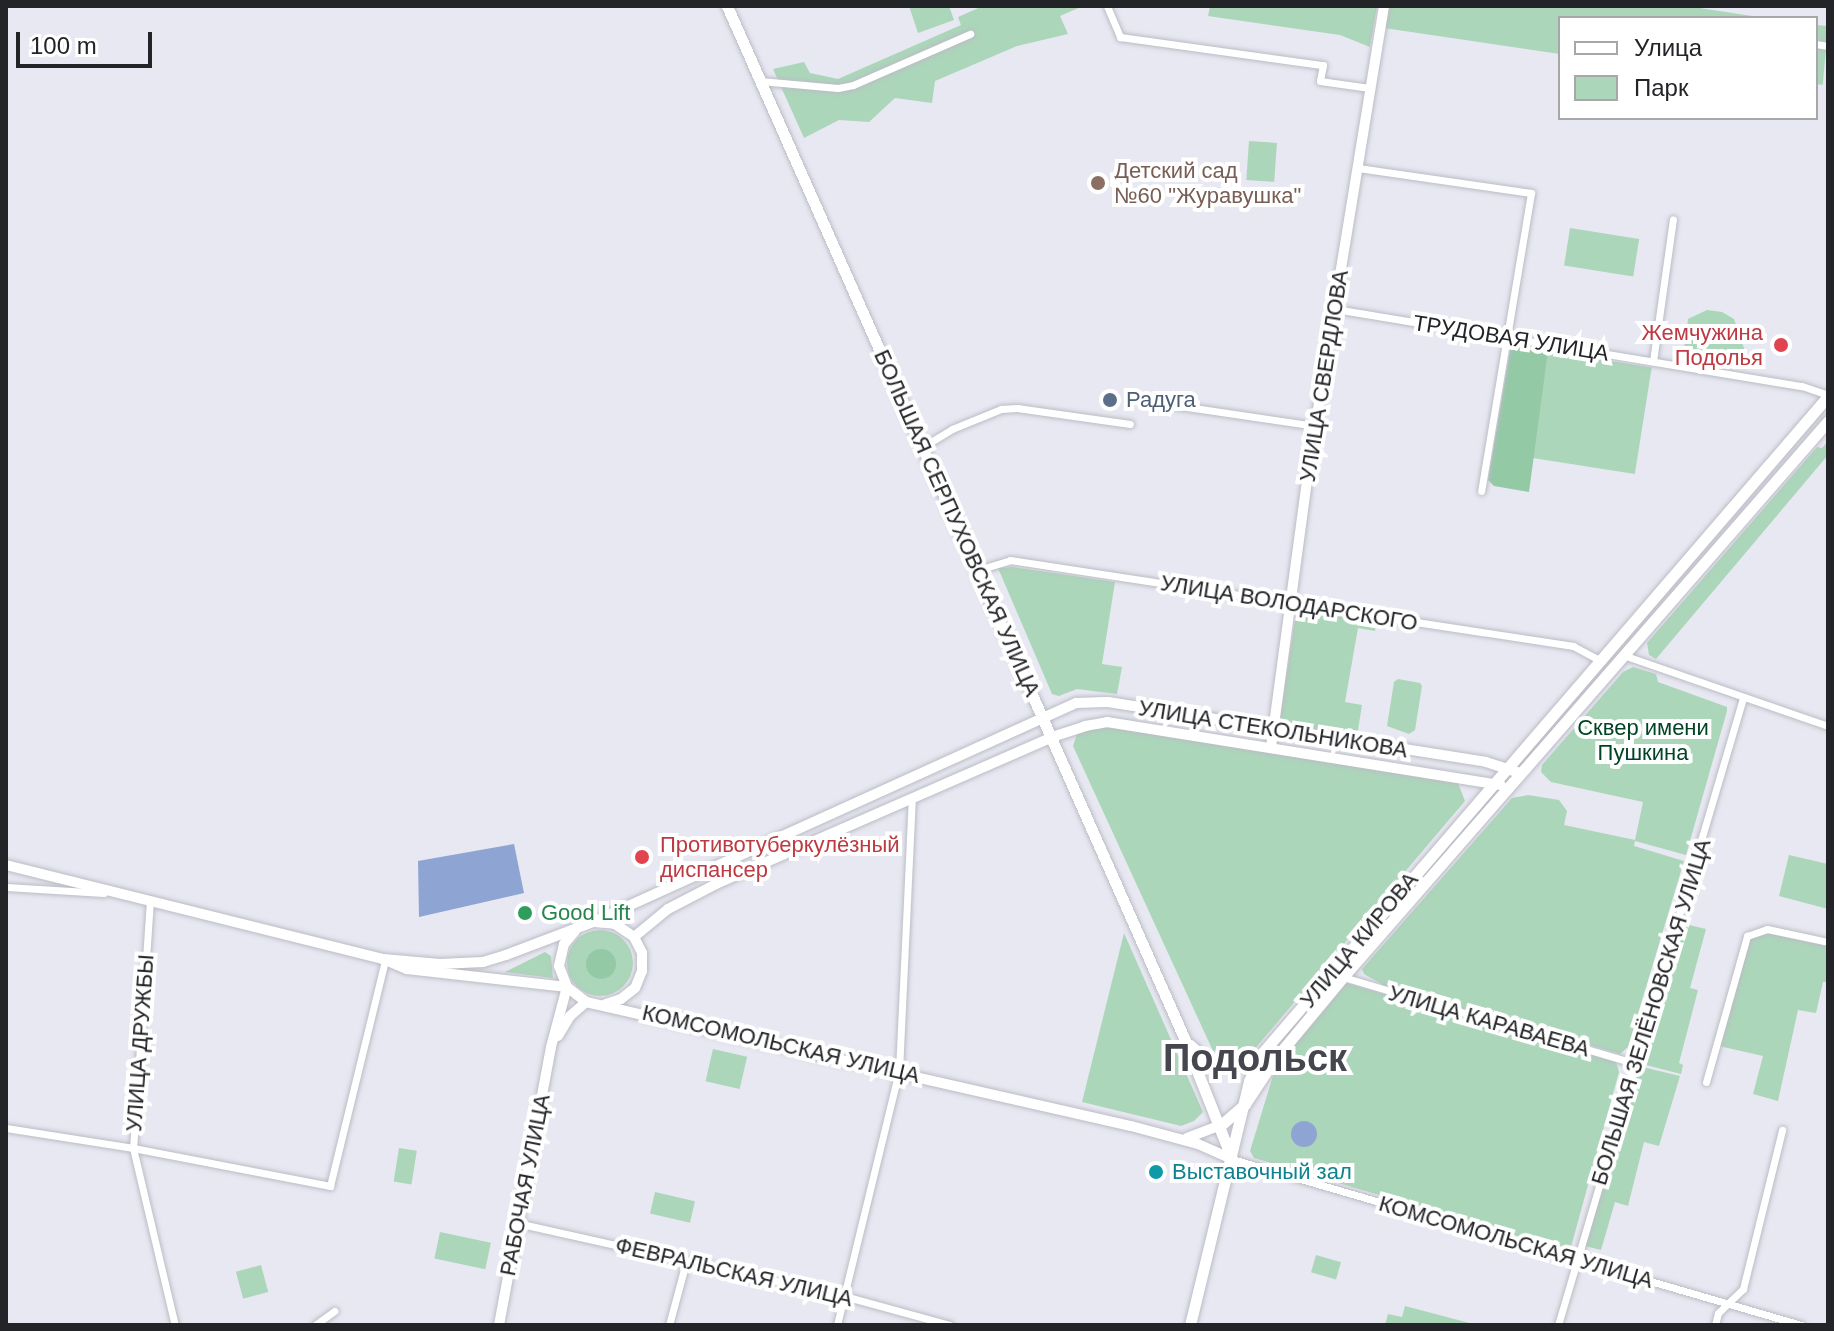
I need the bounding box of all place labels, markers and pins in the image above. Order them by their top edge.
place label: Детский сад №60 "Журавушка" [1114,157,1301,208]
marker: Детский сад №60 "Журавушка" [1089,174,1107,192]
place label: Жемчужина Подолья [1641,319,1763,370]
marker: Жемчужина Подолья [1770,334,1792,356]
place label: Радуга [1126,387,1196,413]
marker: Радуга [1101,391,1119,409]
place label: Противотуберкулёзный диспансер [660,831,900,882]
marker: Противотуберкулёзный диспансер [631,846,653,868]
place label: Good Lift [541,900,630,926]
marker: Good Lift [516,904,534,922]
place label: Выставочный зал [1172,1159,1352,1185]
marker: Выставочный зал [1147,1163,1165,1181]

